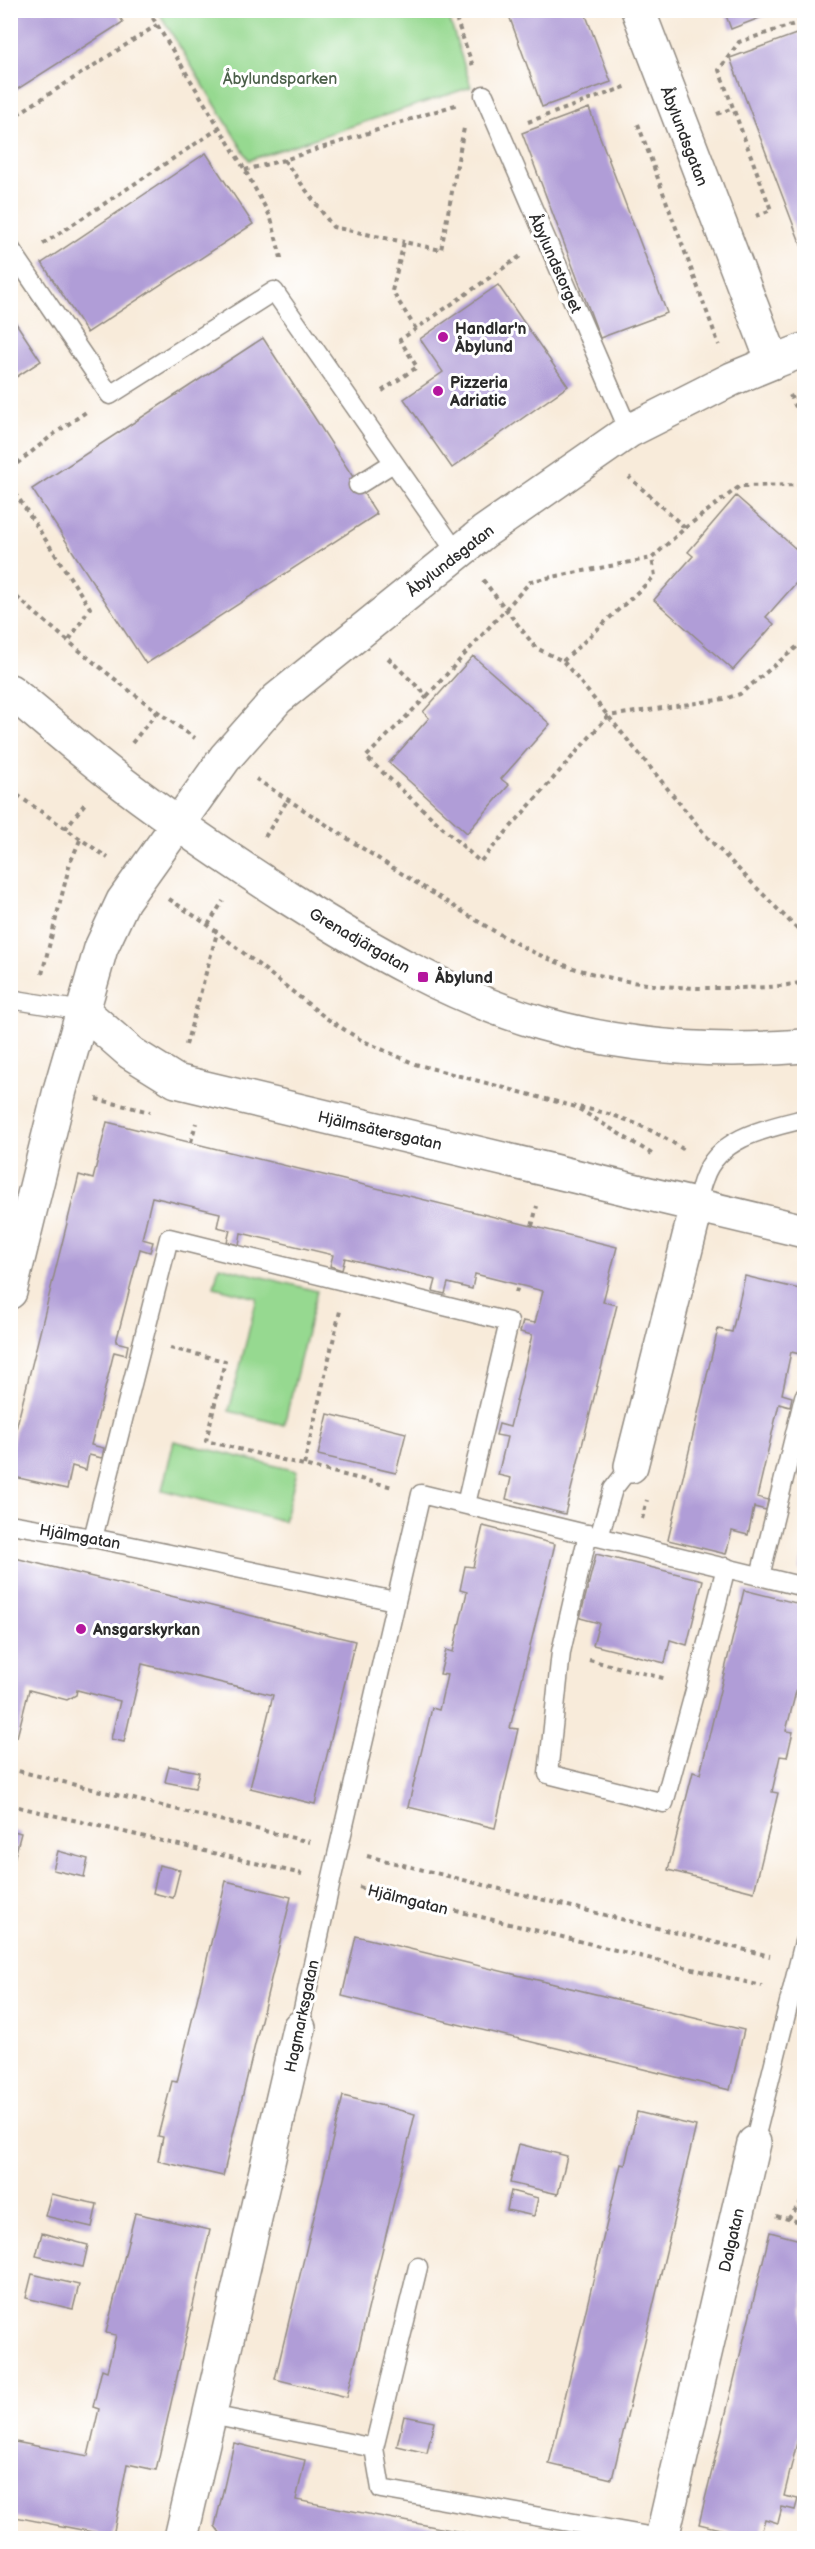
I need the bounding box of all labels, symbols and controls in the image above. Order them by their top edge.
park label: Åbylundsparken [223,68,337,89]
street label: Åbylundsgatan [656,83,713,189]
street label: Åbylundstorget [524,210,587,316]
place label: Handlar'n Åbylund [454,320,526,357]
marker: Handlar'n Åbylund [436,330,450,344]
place label: Pizzeria Adriatic [449,374,508,411]
marker: Pizzeria Adriatic [431,384,445,398]
street label: Åbylundsgatan [402,520,498,601]
street label: Grenadjärgatan [305,905,413,978]
place label: Åbylund [434,966,493,988]
marker: Åbylund [416,970,430,984]
street label: Hjälmsätersgatan [316,1108,444,1155]
street label: Hjälmgatan [38,1521,122,1554]
place label: Ansgarskyrkan [92,1621,200,1640]
marker: Ansgarskyrkan [74,1622,88,1636]
street label: Hjälmgatan [365,1881,450,1920]
street label: Hagmarksgatan [281,1958,324,2074]
street label: Dalgatan [716,2207,749,2274]

